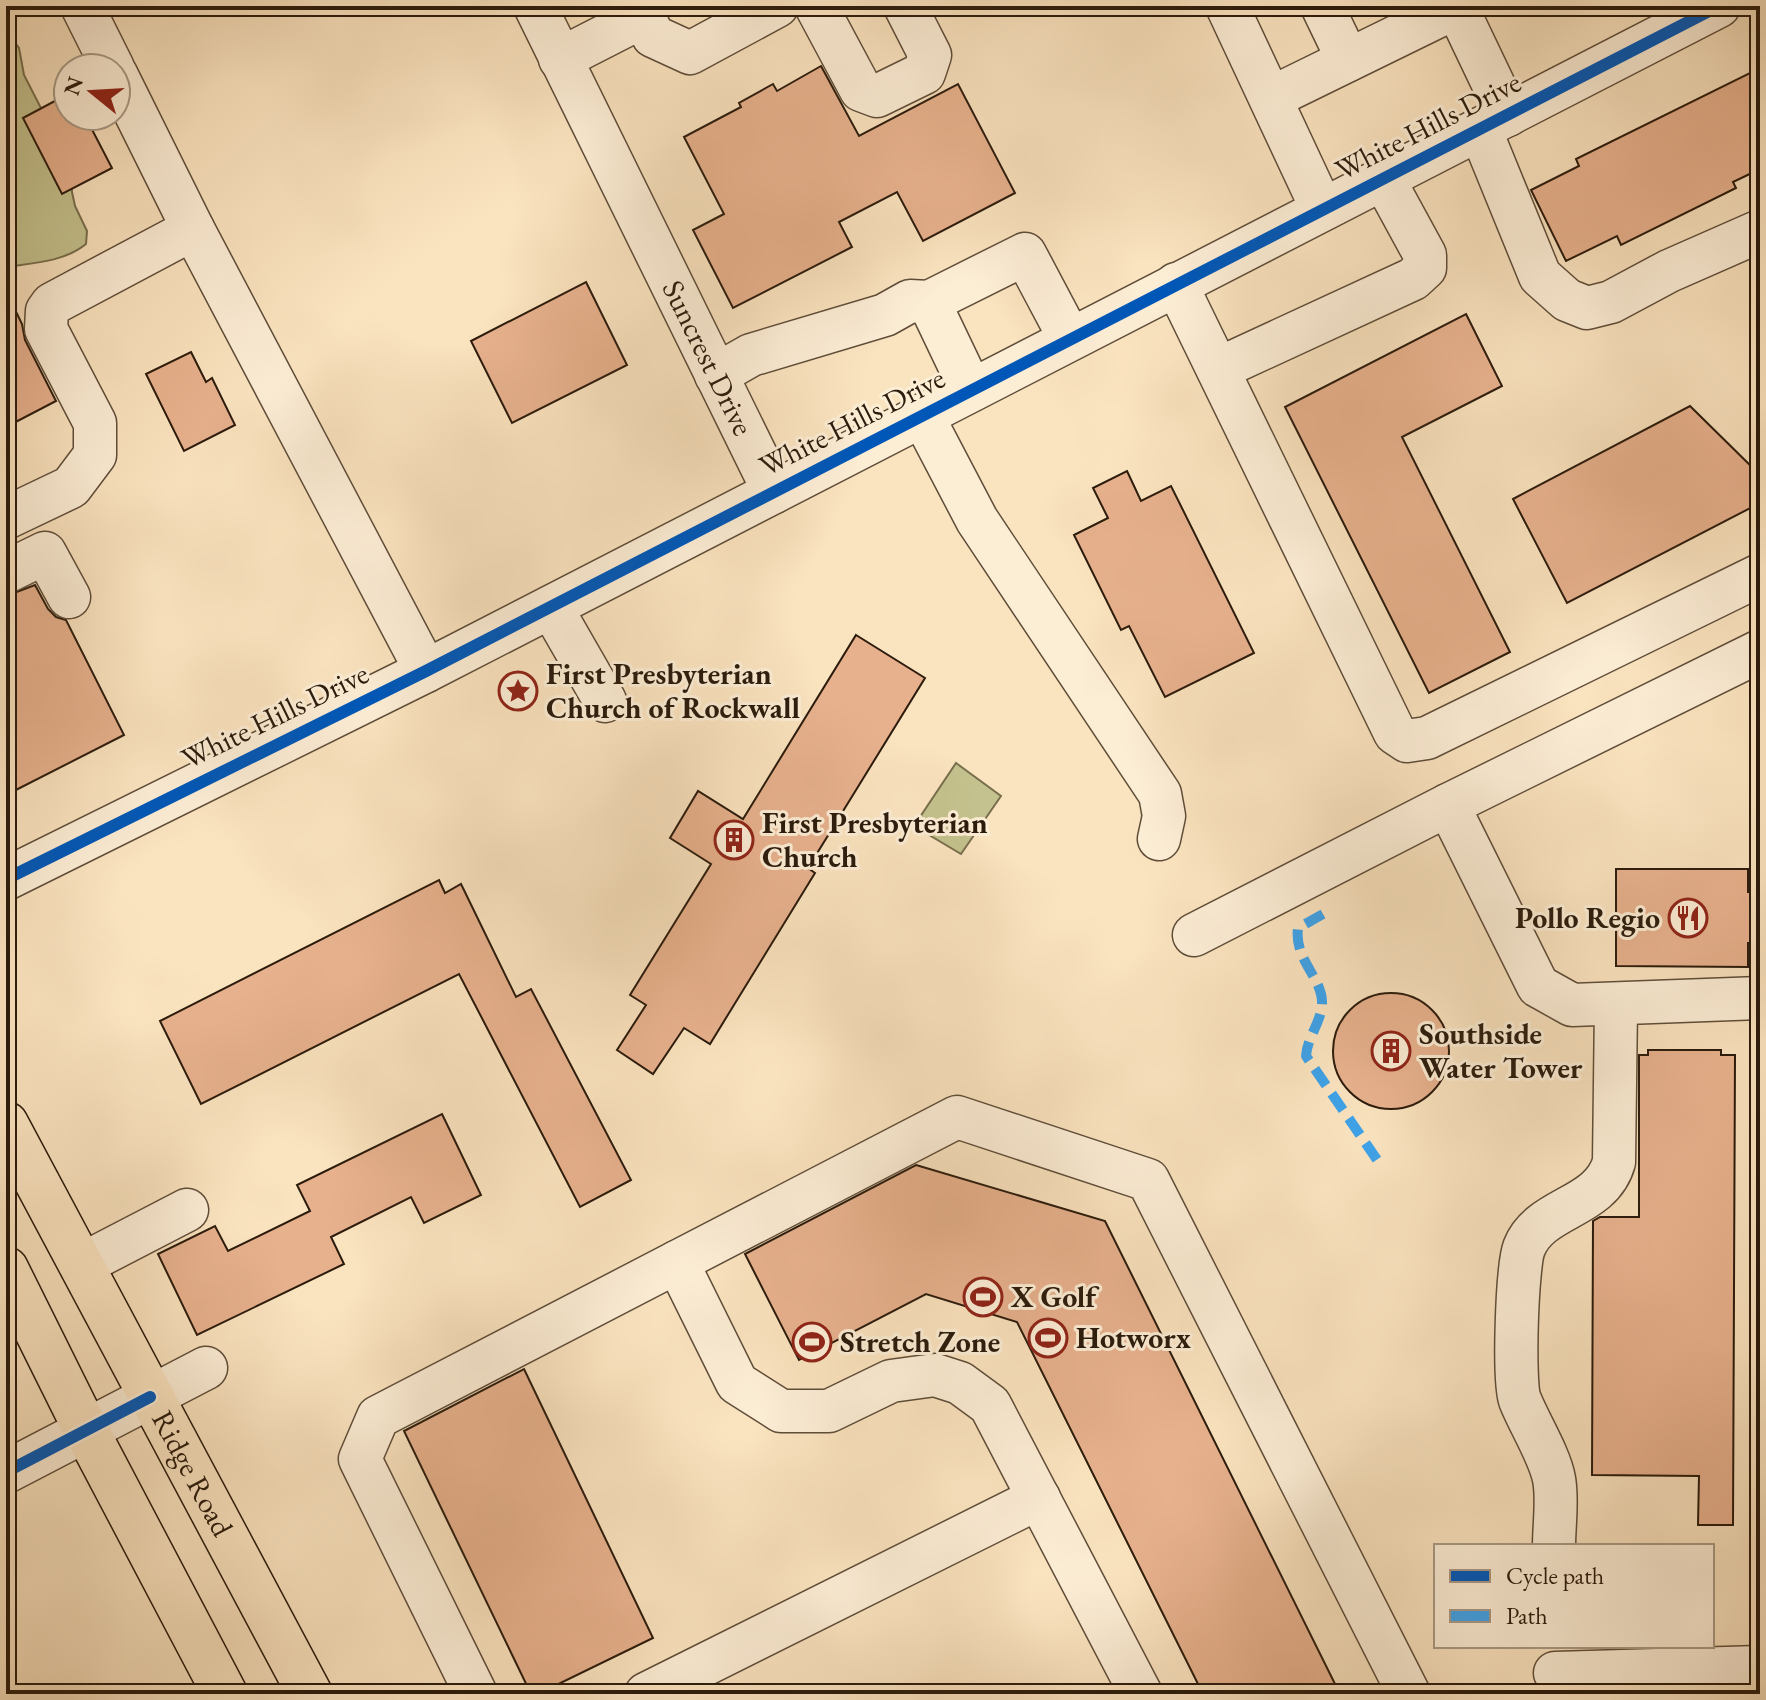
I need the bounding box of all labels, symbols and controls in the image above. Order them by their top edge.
north arrow [52,52,132,132]
street label: White Hills Drive [1328,62,1527,189]
text: N [57,73,90,99]
street label: Suncrest Drive [654,273,763,442]
street label: White Hills Drive [752,358,951,485]
street label: White Hills Drive [175,653,375,778]
place label: First Presbyterian Church of Rockwall [546,654,800,727]
place icon: First Presbyterian Church of Rockwall [497,670,539,712]
place label: First Presbyterian Church [762,803,988,876]
building icon: First Presbyterian Church [713,819,755,861]
restaurant icon: Pollo Regio [1667,897,1709,939]
place label: Pollo Regio [1515,898,1660,937]
place label: Southside Water Tower [1419,1014,1583,1087]
building icon: Southside Water Tower [1370,1030,1412,1072]
sports icon: X Golf [962,1276,1004,1318]
place label: X Golf [1010,1277,1100,1316]
sports icon: Hotworx [1027,1317,1069,1359]
place label: Hotworx [1076,1318,1191,1357]
sports icon: Stretch Zone [791,1321,833,1363]
place label: Stretch Zone [840,1322,1000,1361]
street label: Ridge Road [143,1403,243,1544]
legend [1434,1544,1714,1648]
text: Cycle path [1506,1560,1604,1591]
text: Path [1506,1600,1548,1631]

